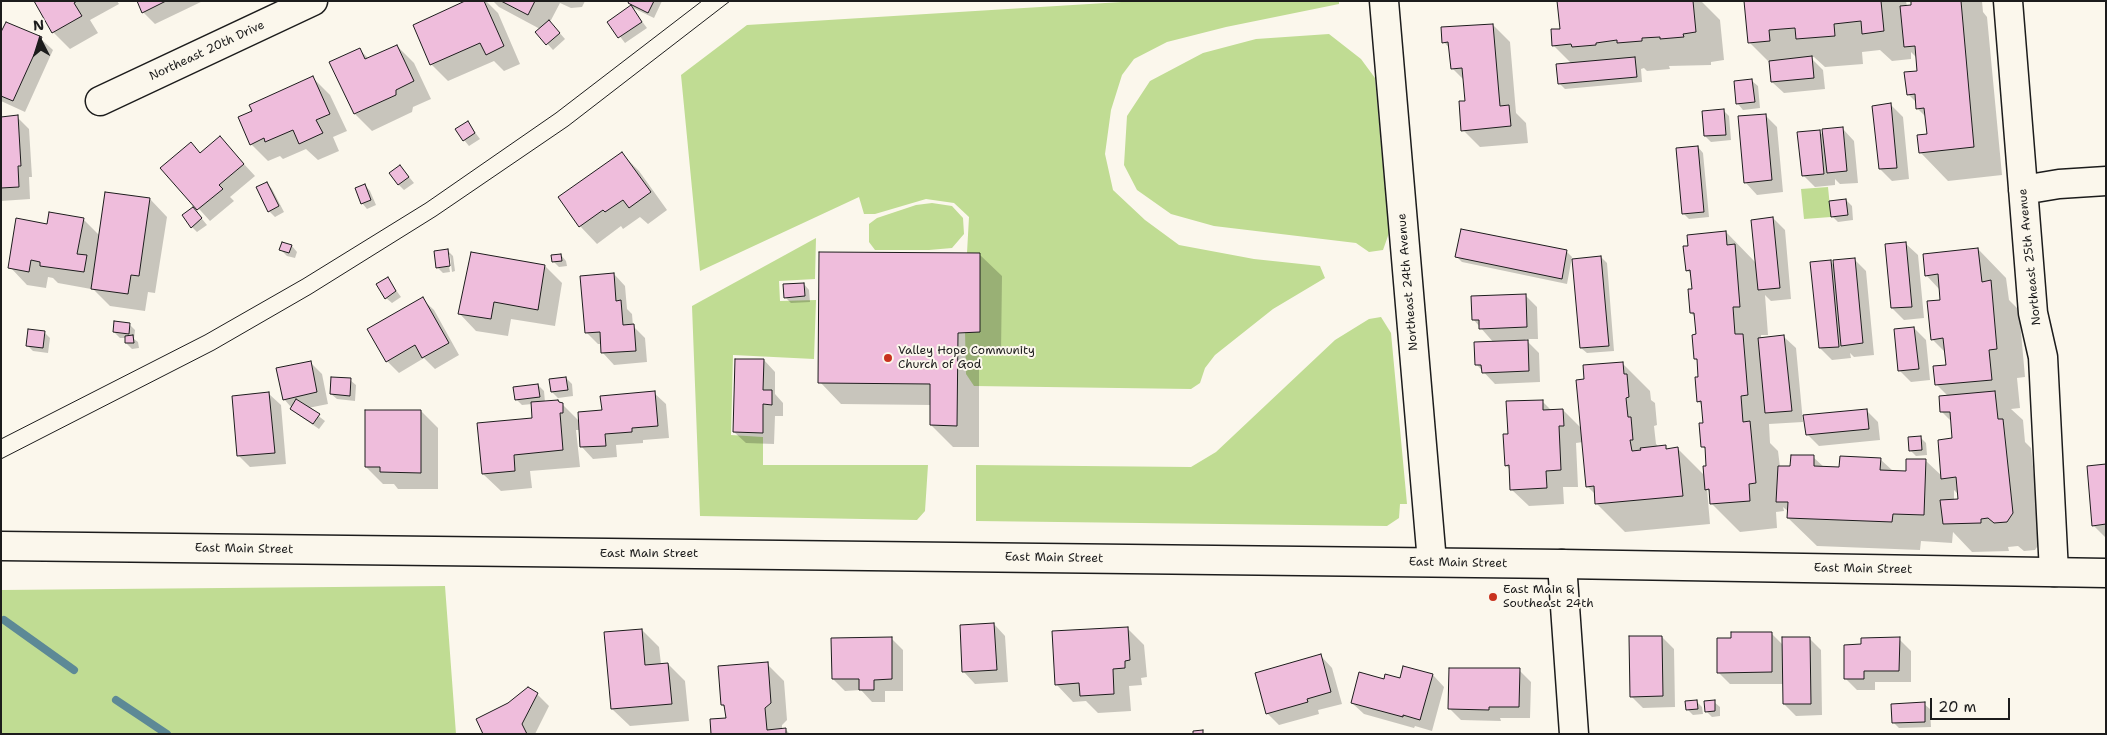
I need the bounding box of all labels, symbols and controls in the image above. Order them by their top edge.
north arrow [15,15,65,65]
text: N [32,16,45,35]
street label: Northeast 20th Drive [147,18,267,84]
street label: Northeast 25th Avenue [2016,188,2044,326]
street label: Northeast 24th Avenue [1395,213,1421,351]
place label: Valley Hope Community Church of God [898,344,1035,372]
marker: Valley Hope Community Church of God [882,352,894,364]
street label: East Main Street [195,541,293,557]
street label: East Main Street [600,547,698,561]
street label: East Main Street [1005,550,1103,566]
street label: East Main Street [1409,555,1507,571]
street label: East Main Street [1814,561,1912,577]
place label: East Main & Southeast 24th [1503,583,1594,611]
marker: East Main & Southeast 24th [1487,591,1499,603]
scale bar [1932,688,2012,720]
text: 20 m [1938,697,1977,717]

